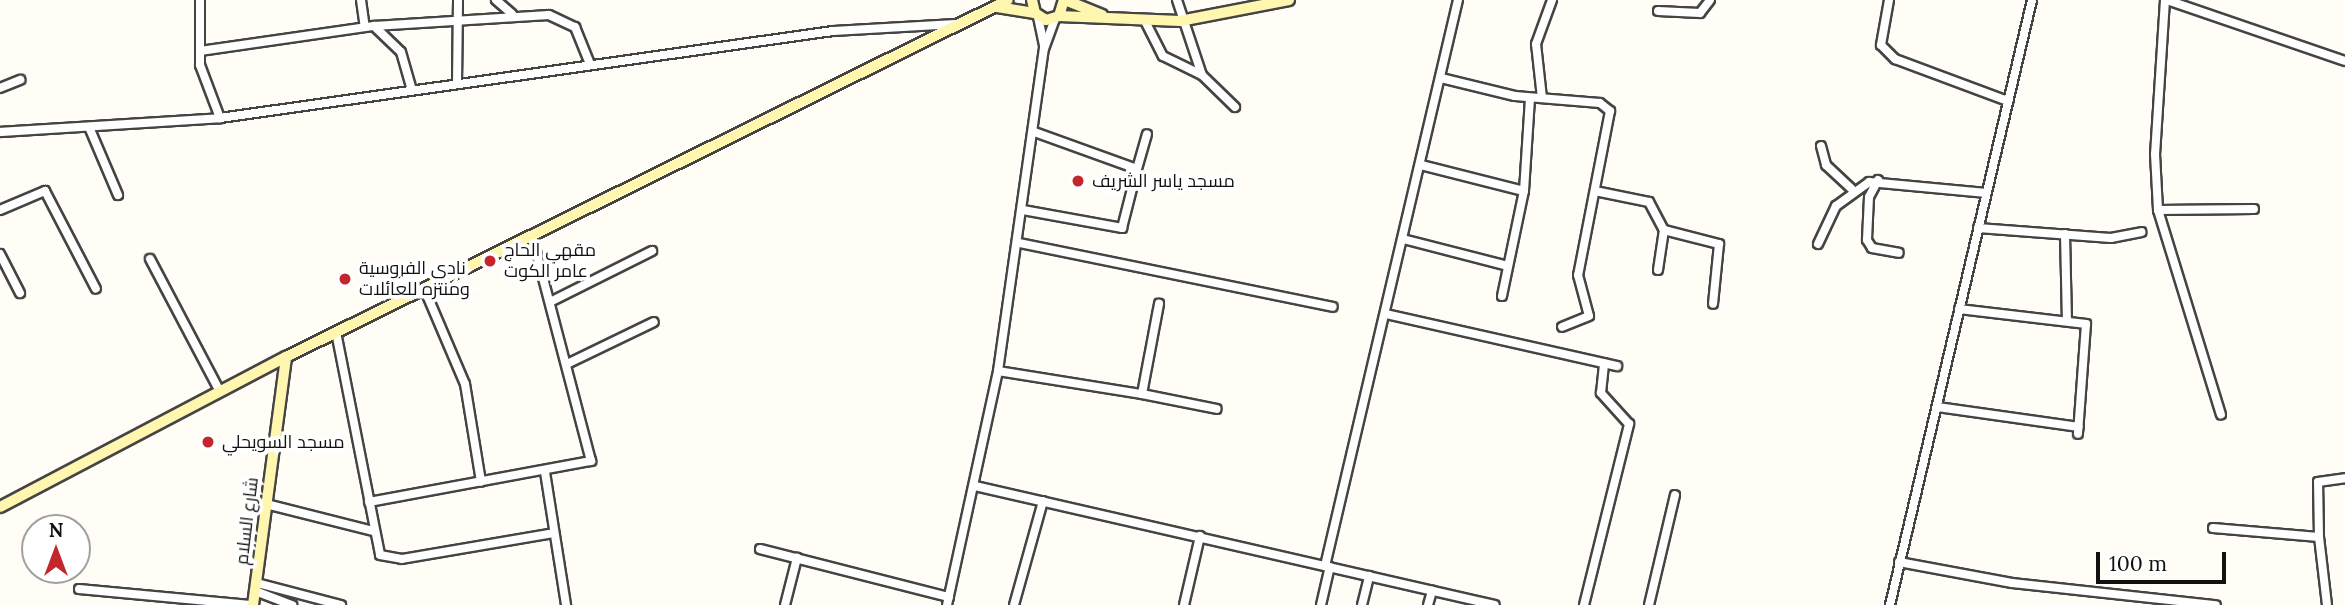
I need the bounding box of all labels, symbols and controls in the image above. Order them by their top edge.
place label: مسجد ياسر الشريف [1092,170,1235,192]
marker: مسجد ياسر الشريف [1070,173,1086,189]
place label: مقهي الحاج عامر الكوت [504,240,596,282]
marker: مقهي الحاج عامر الكوت [482,253,498,269]
place label: نادي الفروسية ومنتزه للعائلات [359,258,470,300]
marker: نادي الفروسية ومنتزه للعائلات [337,271,353,287]
place label: مسجد السويحلي [222,431,345,453]
marker: مسجد السويحلي [200,434,216,450]
street label: شارع السلام [231,476,263,566]
north arrow [21,514,91,584]
text: N [49,518,63,542]
scale bar [2100,538,2230,582]
text: 100 m [2109,550,2167,577]

